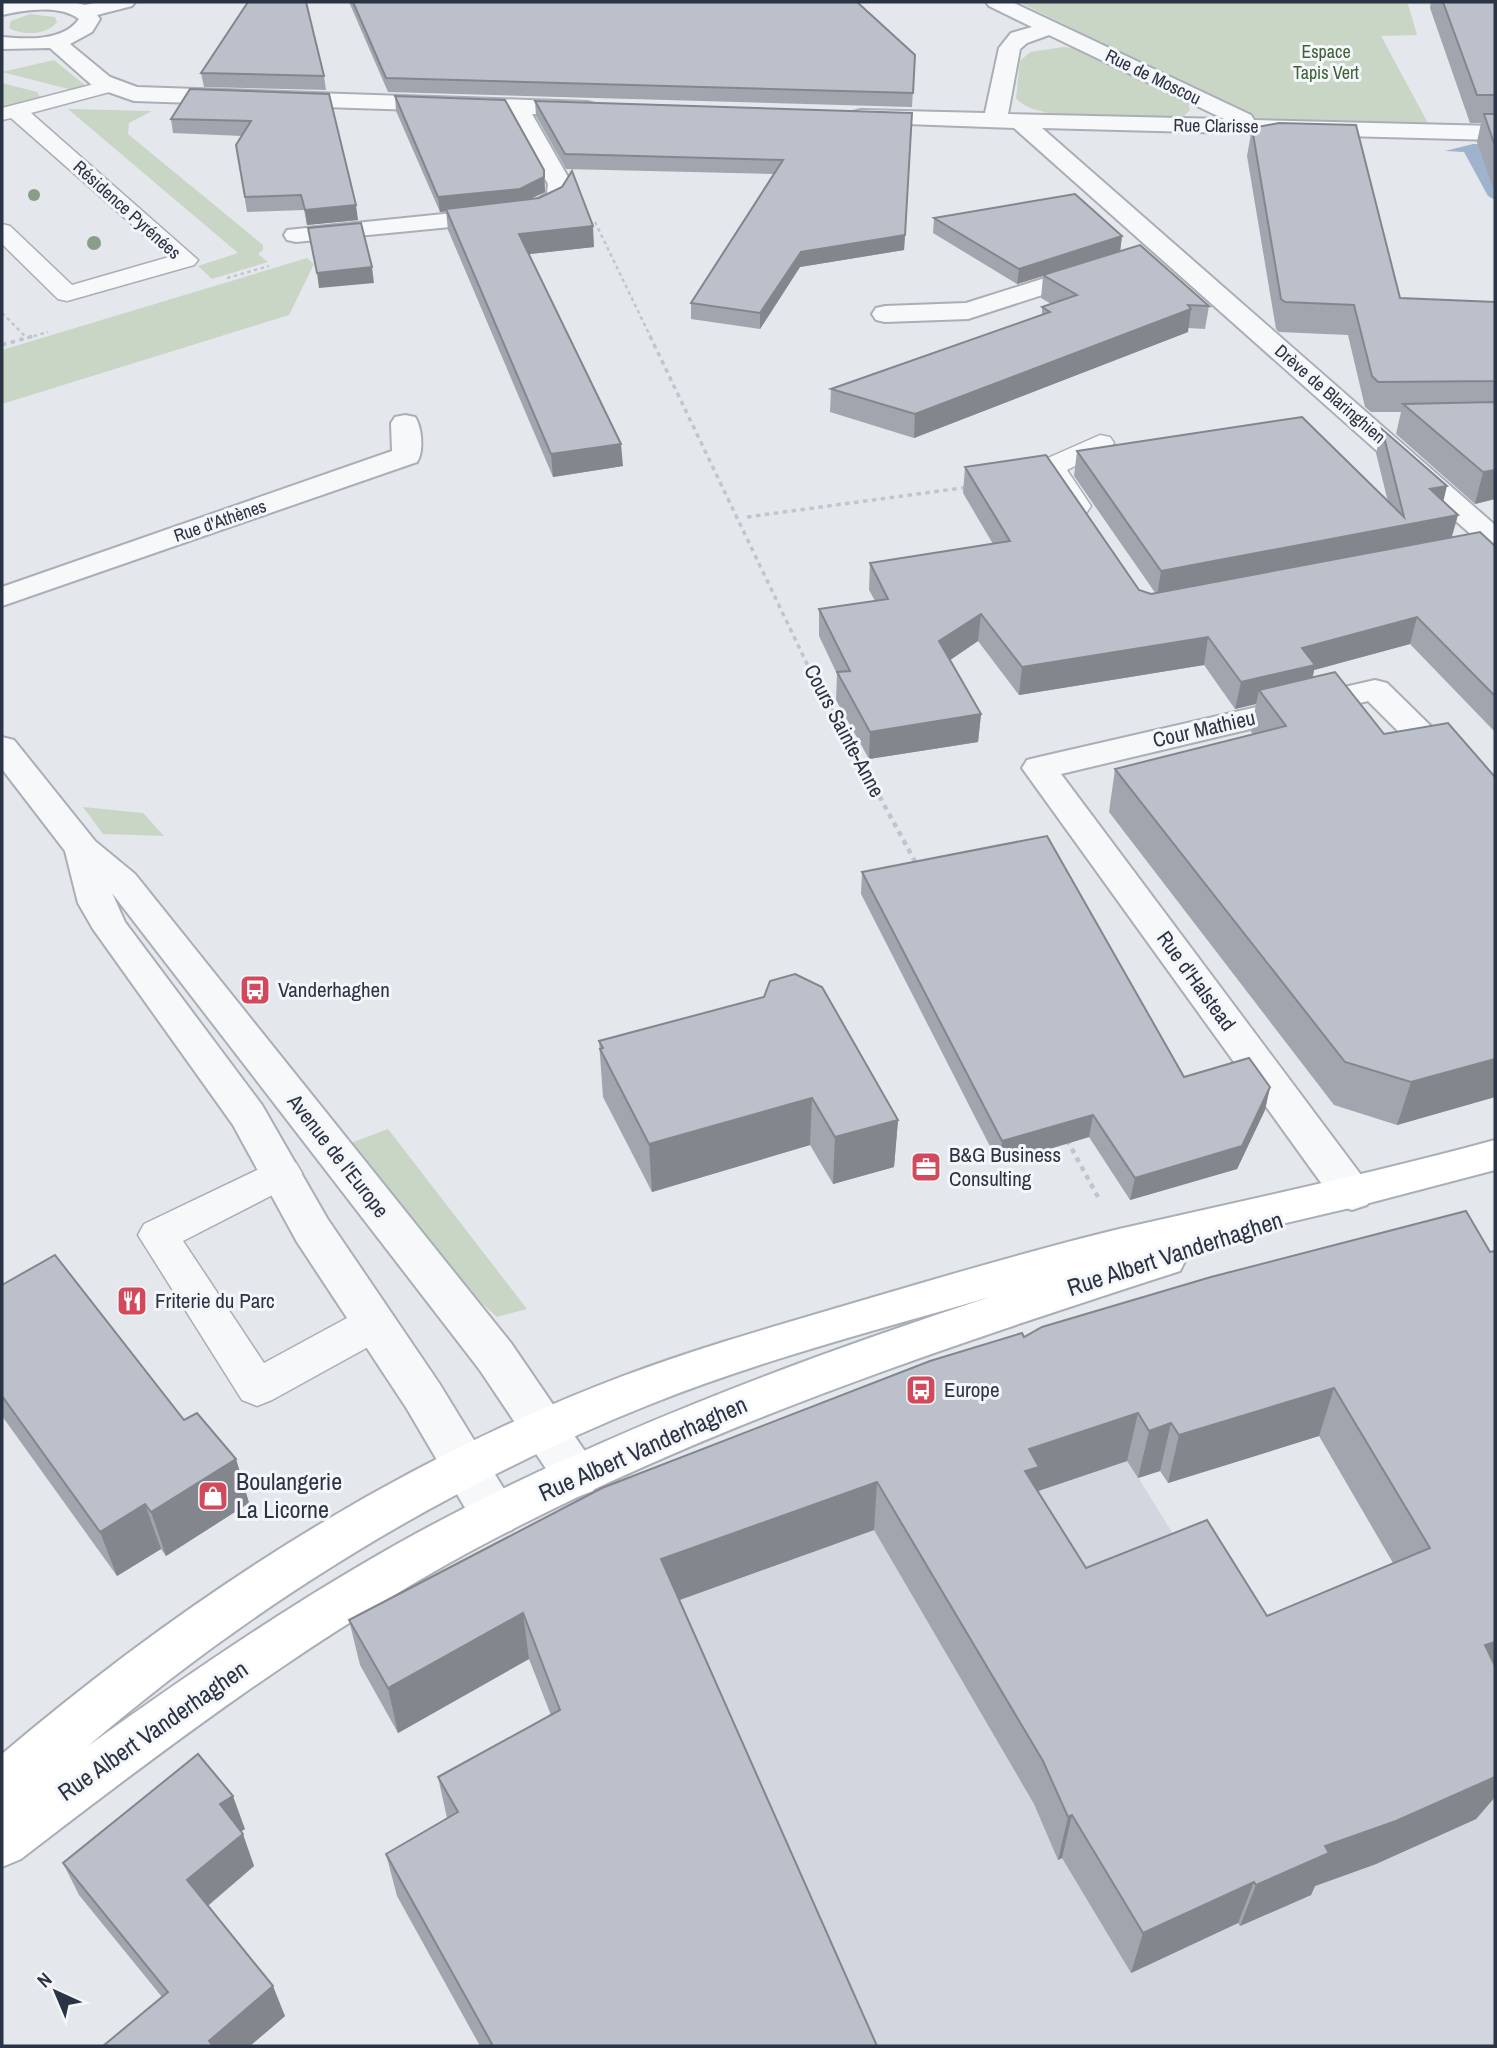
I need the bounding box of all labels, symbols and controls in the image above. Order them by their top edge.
park label: Espace Tapis Vert [1293,39,1359,85]
street label: Rue de Moscou [1101,43,1205,110]
street label: Rue Clarisse [1173,112,1259,139]
street label: Résidence Pyrénées [68,154,187,265]
street label: Drève de Blaringhien [1269,338,1391,449]
street label: Rue d'Athènes [170,493,269,548]
street label: Cours Sainte-Anne [797,659,892,802]
street label: Cour Mathieu [1150,703,1258,754]
street label: Rue d'Halstead [1150,925,1243,1037]
bus stop icon: Vanderhaghen [238,973,272,1007]
place label: Vanderhaghen [278,975,390,1004]
street label: Avenue de l'Europe [280,1087,396,1224]
place label: B&G Business Consulting [949,1140,1061,1193]
office icon: B&G Business Consulting [909,1150,943,1184]
street label: Rue Albert Vanderhaghen [1063,1203,1287,1303]
restaurant icon: Friterie du Parc [115,1284,149,1318]
place label: Friterie du Parc [155,1286,275,1315]
bus stop icon: Europe [904,1373,938,1407]
place label: Europe [944,1375,1000,1404]
street label: Rue Albert Vanderhaghen [533,1388,752,1508]
place label: Boulangerie La Licorne [236,1465,342,1525]
shop icon: Boulangerie La Licorne [196,1479,230,1513]
street label: Rue Albert Vanderhaghen [51,1653,254,1808]
north arrow [21,1957,91,2027]
text: N [31,1967,57,1993]

